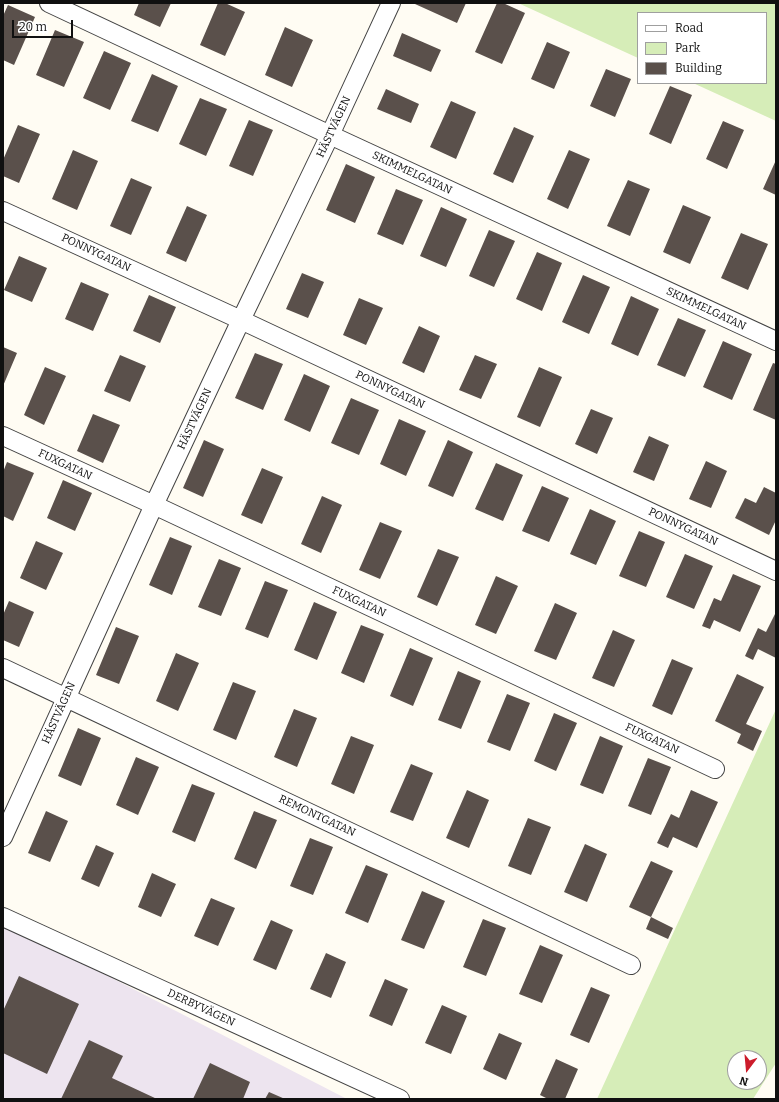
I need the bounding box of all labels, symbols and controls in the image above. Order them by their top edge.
scale bar [14,12,75,38]
legend [637,12,767,84]
text: 20 m [19,20,47,34]
text: Road [675,21,703,35]
text: Park [675,41,700,55]
text: Building [675,61,722,75]
street label: HÄSTVÄGEN [314,94,354,160]
street label: SKIMMELGATAN [370,149,454,197]
street label: PONNYGATAN [59,231,133,275]
street label: SKIMMELGATAN [664,285,748,333]
street label: PONNYGATAN [353,368,427,412]
street label: HÄSTVÄGEN [175,386,215,452]
street label: FUXGATAN [36,447,94,483]
street label: PONNYGATAN [646,505,720,549]
street label: FUXGATAN [330,584,388,620]
street label: HÄSTVÄGEN [40,680,78,746]
street label: FUXGATAN [623,721,681,757]
street label: REMONTGATAN [276,792,358,840]
street label: DERBYVÄGEN [165,987,237,1029]
north arrow [727,1050,767,1090]
text: N [738,1074,750,1088]

